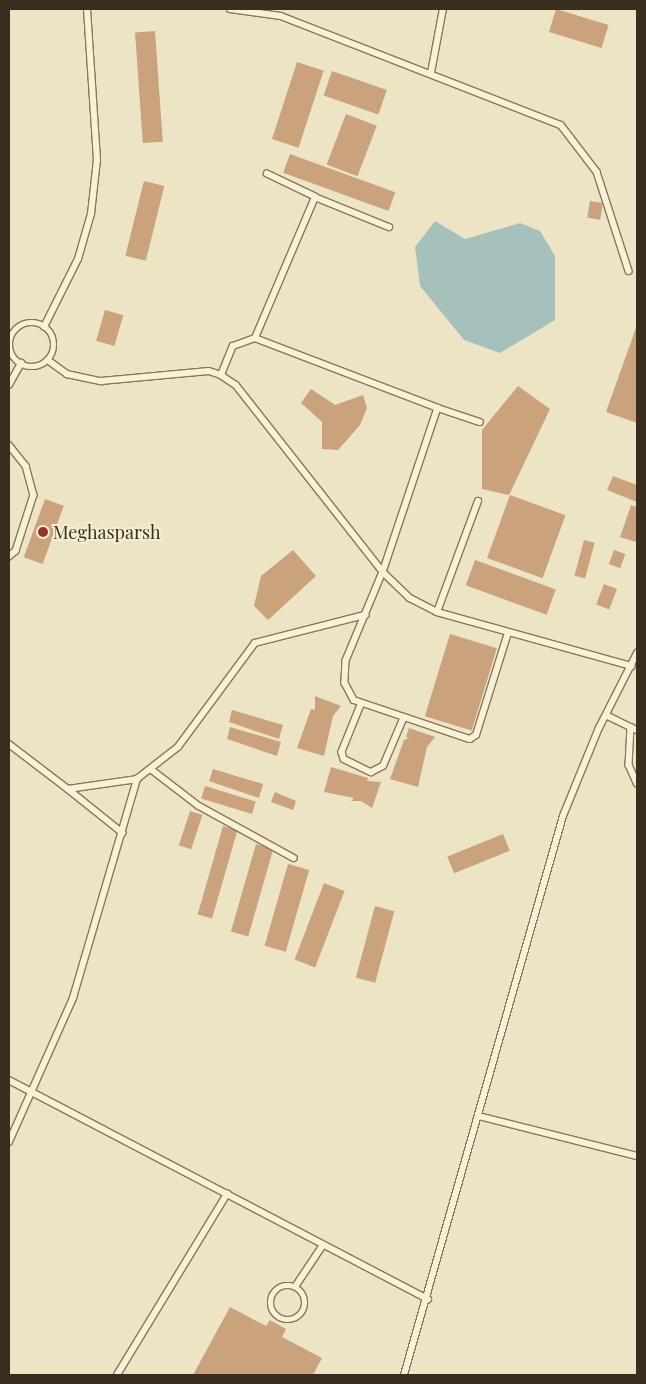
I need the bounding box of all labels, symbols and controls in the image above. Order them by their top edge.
place label: Meghasparsh [53,521,161,543]
marker: Meghasparsh [37,526,49,538]

